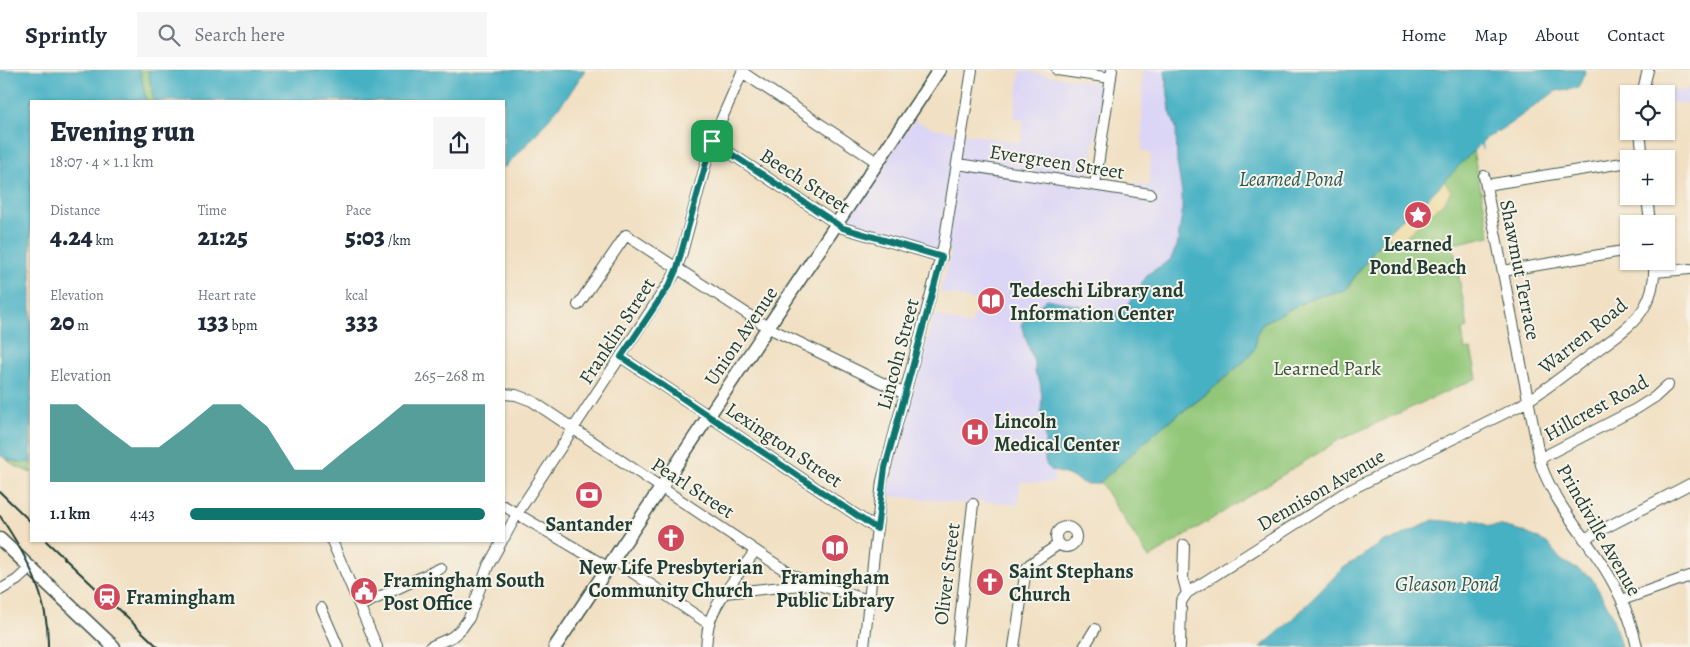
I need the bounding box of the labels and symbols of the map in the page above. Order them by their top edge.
pin [691,120,733,162]
street label: Evergreen Street [988,138,1127,186]
street label: Beech Street [755,142,855,220]
water label: Learned Pond [1239,165,1344,193]
street label: Shawmut Terrace [1493,198,1547,343]
place icon: Learned Pond Beach [1403,200,1433,230]
place label: Learned Pond Beach [1369,231,1467,281]
street label: Franklin Street [572,272,662,390]
place label: Tedeschi Library and Information Center [1010,277,1184,327]
street label: Union Avenue [698,281,784,391]
library icon: Tedeschi Library and Information Center [976,286,1006,316]
street label: Warren Road [1532,292,1633,381]
street label: Lincoln Street [870,295,926,412]
park label: Learned Park [1273,355,1381,382]
street label: Hillcrest Road [1539,368,1653,448]
street label: Lexington Street [720,396,848,494]
place label: Lincoln Medical Center [994,408,1120,458]
hospital icon: Lincoln Medical Center [960,417,990,447]
street label: Dennison Avenue [1252,443,1390,537]
street label: Pearl Street [646,451,740,525]
street label: Prindiville Avenue [1550,459,1648,601]
bank icon: Santander [574,480,604,510]
place label: Santander [545,511,633,538]
street label: Oliver Street [927,521,967,627]
church icon: New Life Presbyterian Community Church [656,523,686,553]
library icon: Framingham Public Library [820,533,850,563]
place label: New Life Presbyterian Community Church [579,554,763,604]
place label: Saint Stephans Church [1009,558,1134,608]
place label: Framingham Public Library [776,564,895,614]
place label: Framingham South Post Office [383,567,545,617]
church icon: Saint Stephans Church [975,567,1005,597]
water label: Gleason Pond [1395,570,1499,598]
public building icon: Framingham South Post Office [349,576,379,606]
station icon: Framingham [92,582,122,612]
place label: Framingham [126,584,235,611]

